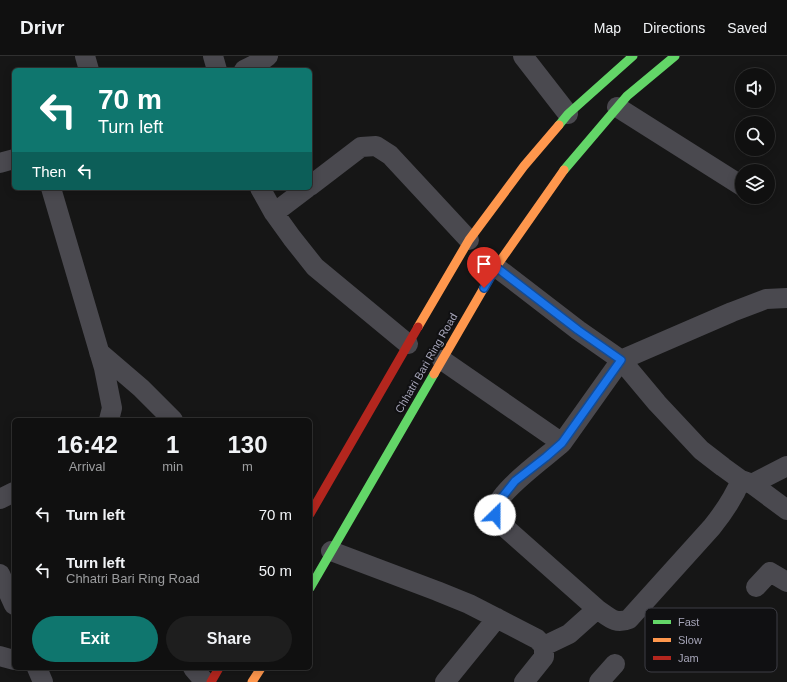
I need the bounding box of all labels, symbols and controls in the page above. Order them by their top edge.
text: Drivr [20,17,64,38]
text: Map [594,20,621,36]
text: Directions [643,20,705,36]
text: Saved [727,20,767,36]
map controls [735,68,775,204]
button: sound [735,68,775,108]
icon: left [32,84,84,136]
text: 70 m [98,84,162,115]
button: search [735,116,775,156]
text: Turn left [98,117,163,137]
icon: left [74,160,96,182]
text: Then [32,163,66,180]
button: layers [735,164,775,204]
pin [467,247,501,288]
icon: arrive [473,253,495,275]
street label: Chhatri Bari Ring Road [393,311,459,415]
text: 16:42 [56,431,118,458]
text: 1 [166,431,179,458]
text: 130 [228,431,268,458]
text: Arrival [69,459,106,474]
text: min [162,459,183,474]
text: m [242,459,253,474]
position arrow [474,494,516,536]
icon: left [32,503,54,525]
text: Turn left [66,506,125,523]
text: 70 m [259,506,292,523]
text: Turn left [66,554,125,571]
icon: left [32,559,54,581]
text: 50 m [259,562,292,579]
text: Chhatri Bari Ring Road [66,571,200,586]
legend [645,608,777,672]
button: Exit [32,616,158,662]
button: Share [166,616,292,662]
text: Fast [678,616,699,628]
text: Slow [678,634,702,646]
text: Jam [678,652,699,664]

